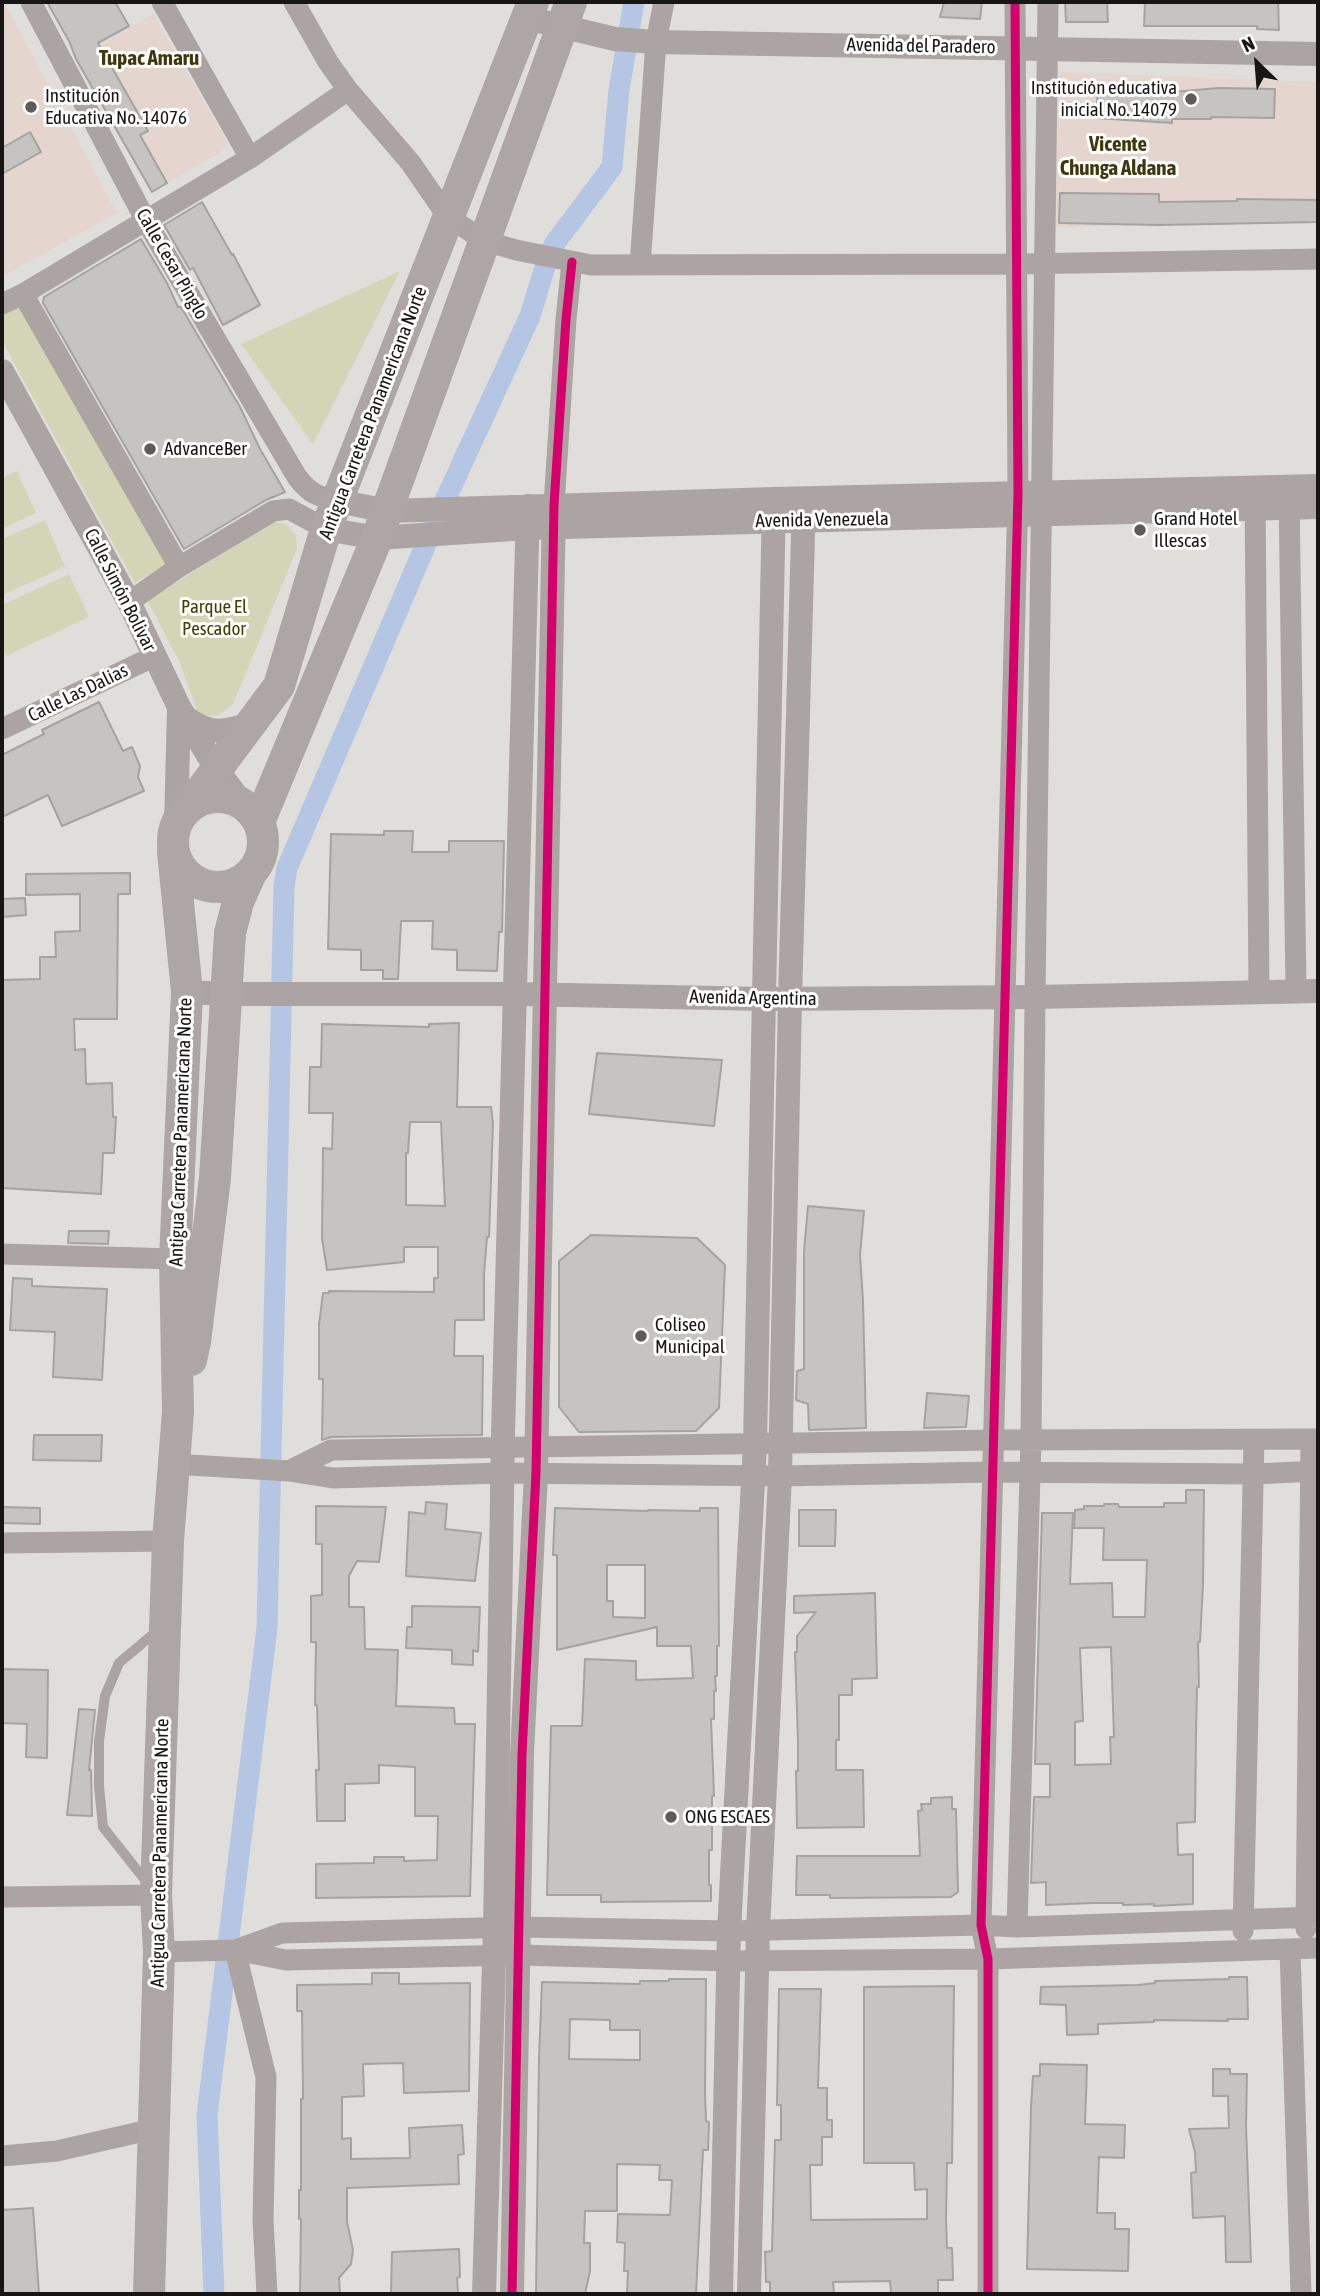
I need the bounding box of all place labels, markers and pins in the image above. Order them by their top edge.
place label: Institución educativa inicial No. 14079 [1031,77,1177,121]
place label: Institución Educativa No. 14076 [45,85,187,129]
marker: Institución educativa inicial No. 14079 [1183,91,1199,107]
marker: Institución Educativa No. 14076 [23,99,39,115]
place label: AdvanceBer [164,438,247,460]
marker: AdvanceBer [142,441,158,457]
place label: Grand Hotel Illescas [1154,508,1238,552]
marker: Grand Hotel Illescas [1132,522,1148,538]
place label: Coliseo Municipal [655,1314,725,1358]
marker: Coliseo Municipal [633,1328,649,1344]
place label: ONG ESCAES [685,1806,770,1828]
marker: ONG ESCAES [663,1809,679,1825]

